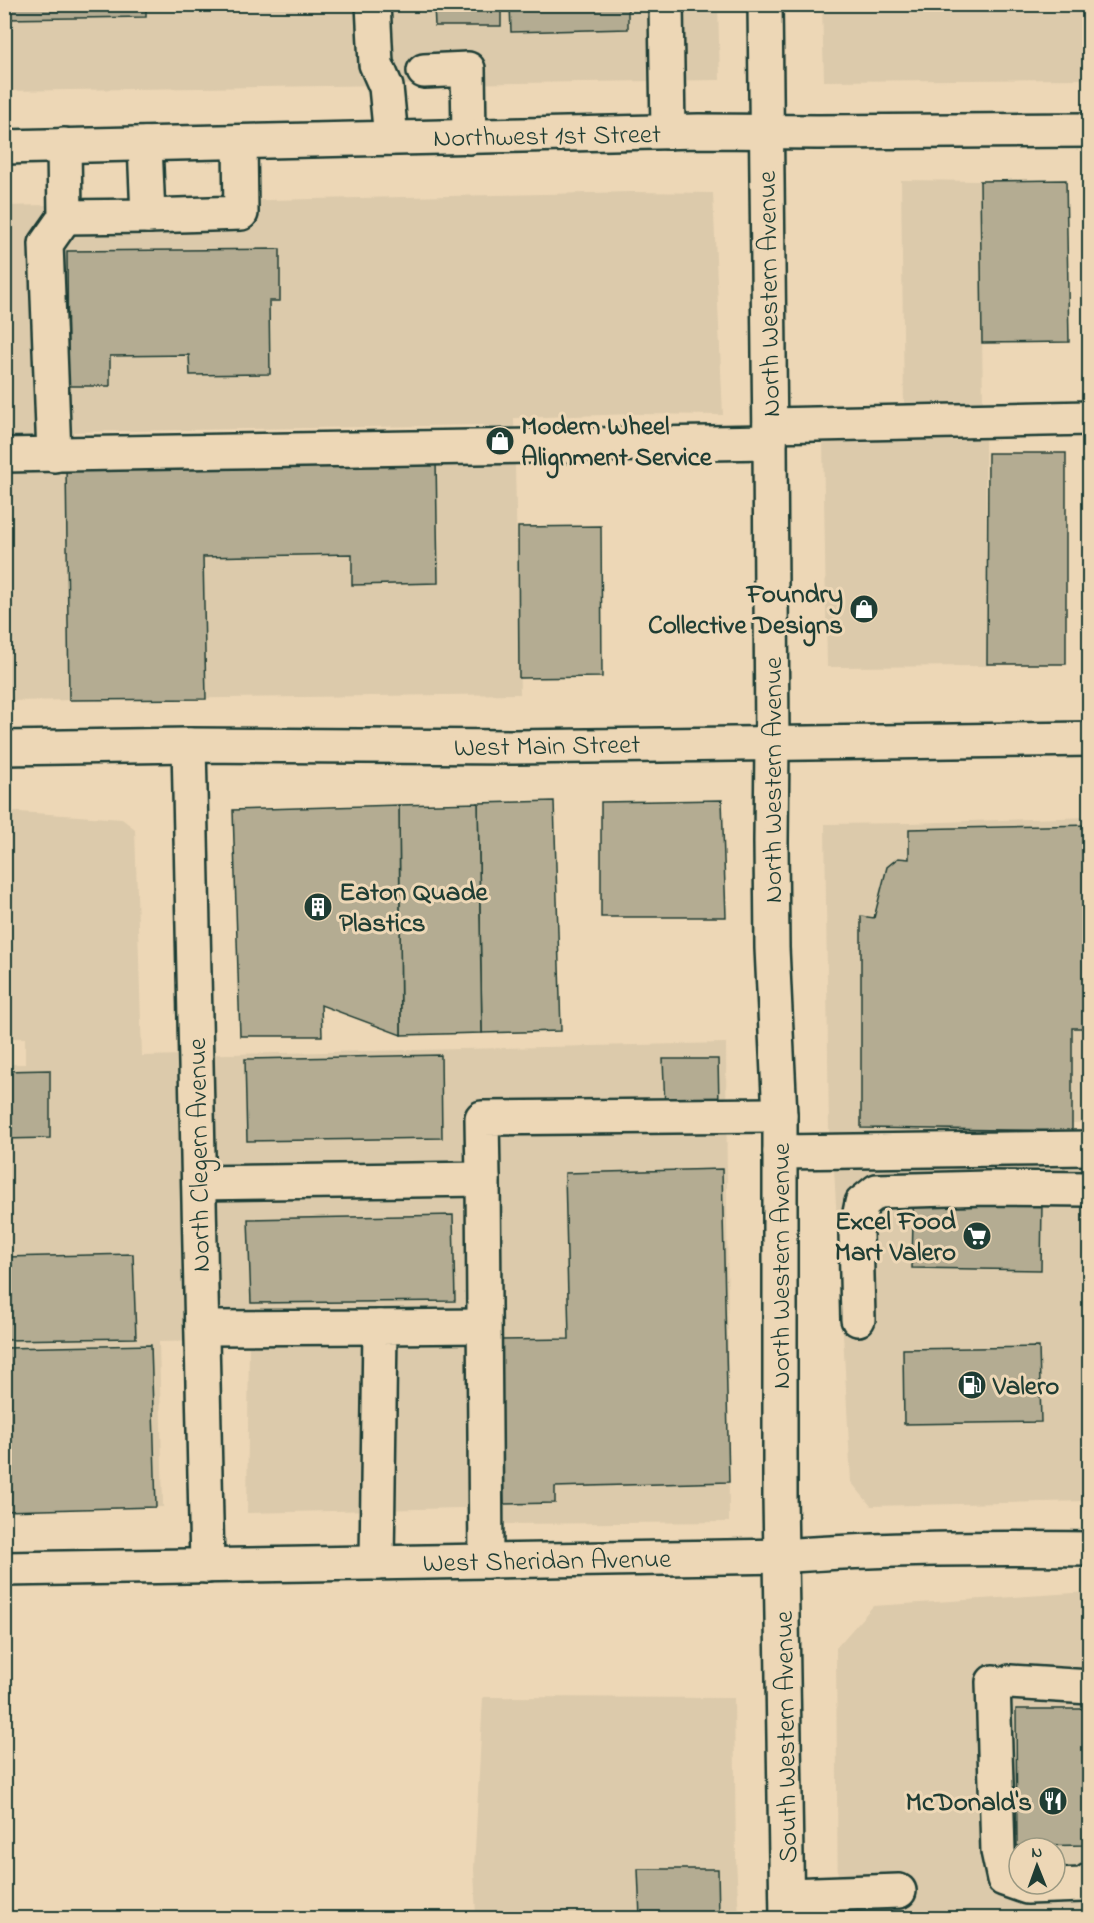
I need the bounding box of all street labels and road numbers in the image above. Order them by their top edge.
street label: Northwest 1st Street [433,116,661,159]
street label: North Western Avenue [749,170,792,417]
street label: North Western Avenue [755,656,794,903]
street label: West Main Street [453,726,641,769]
street label: North Clegern Avenue [179,1037,222,1272]
street label: North Western Avenue [763,1142,802,1389]
street label: West Sheridan Avenue [422,1541,673,1584]
street label: South Western Avenue [766,1609,809,1864]

